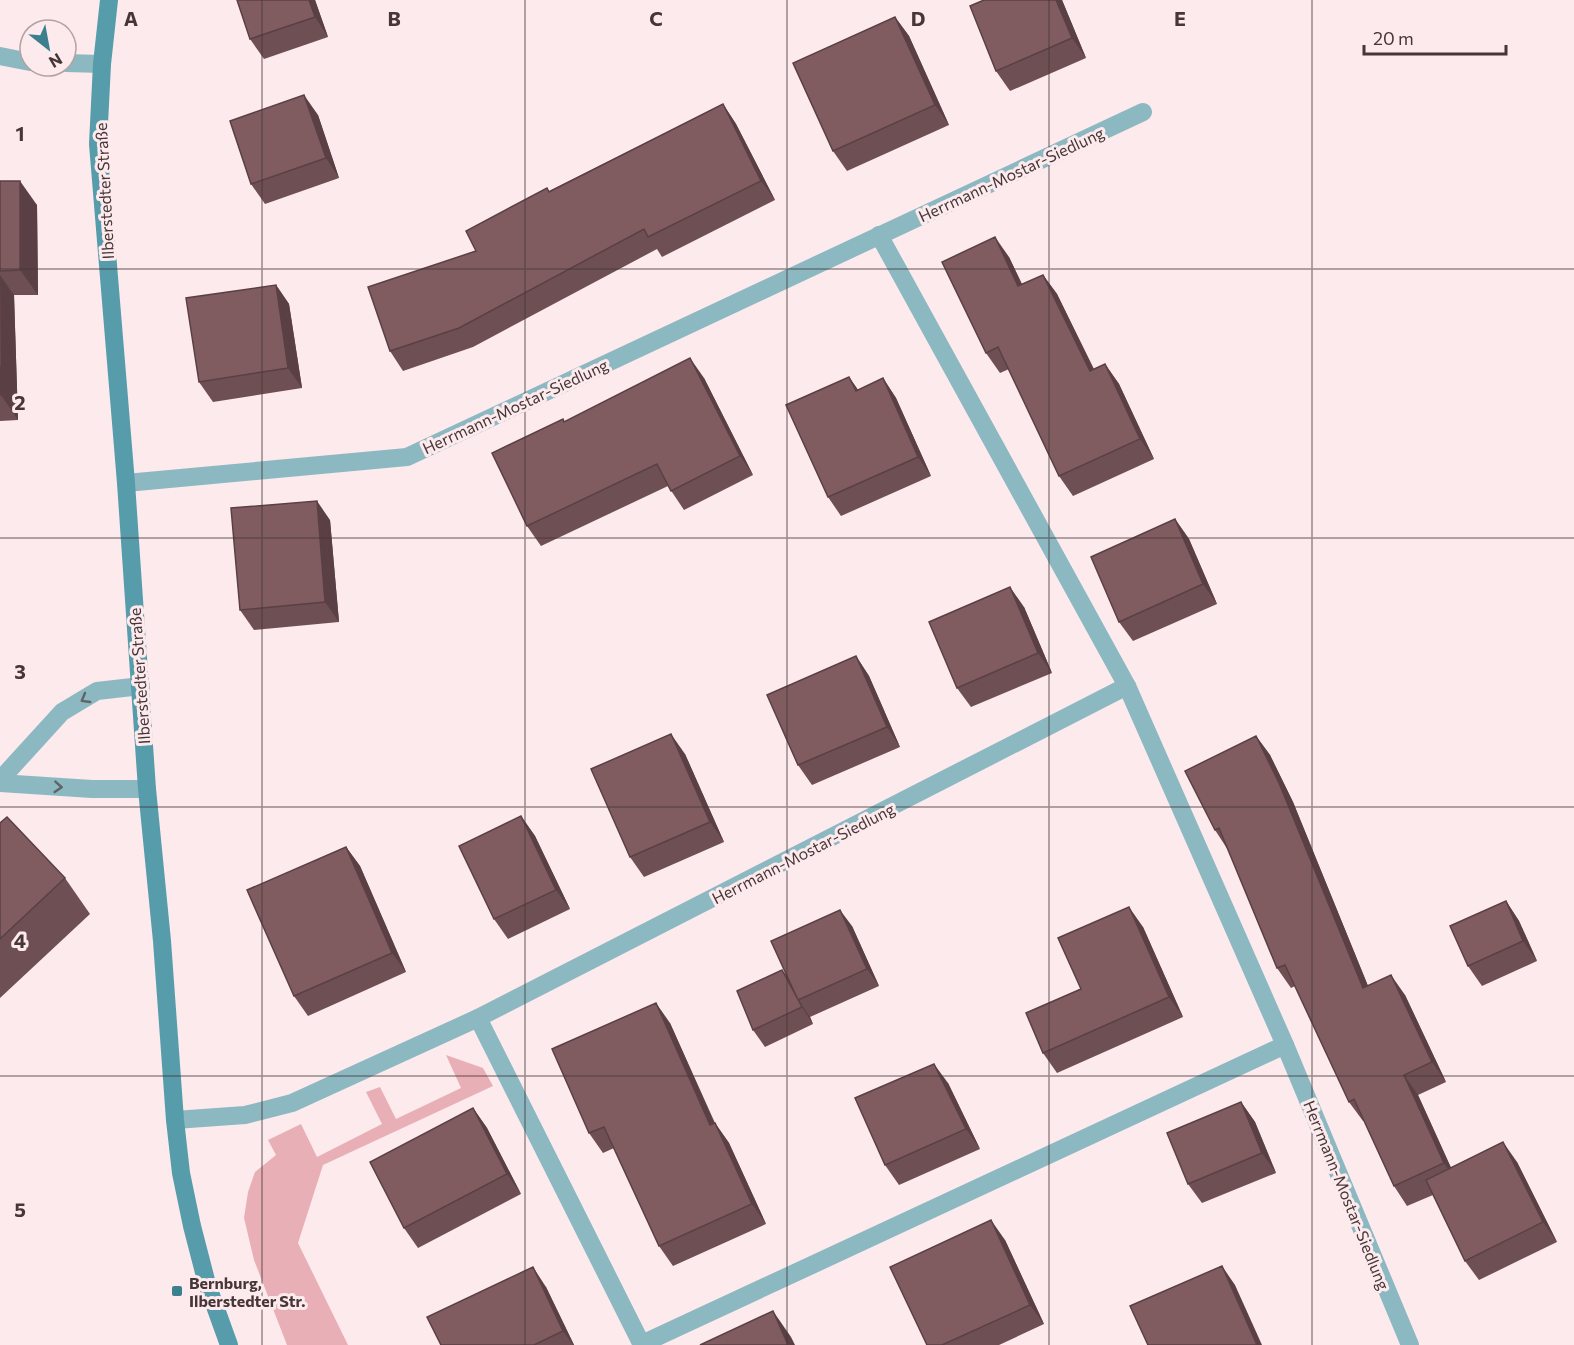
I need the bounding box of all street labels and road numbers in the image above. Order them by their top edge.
street label: Ilberstedter Straße [91,122,117,260]
street label: Herrmann-Mostar-Siedlung [915,122,1107,225]
street label: Herrmann-Mostar-Siedlung [419,354,611,457]
street label: Ilberstedter Straße [125,607,153,745]
street label: Herrmann-Mostar-Siedlung [708,798,898,907]
street label: Herrmann-Mostar-Siedlung [1300,1098,1394,1293]

